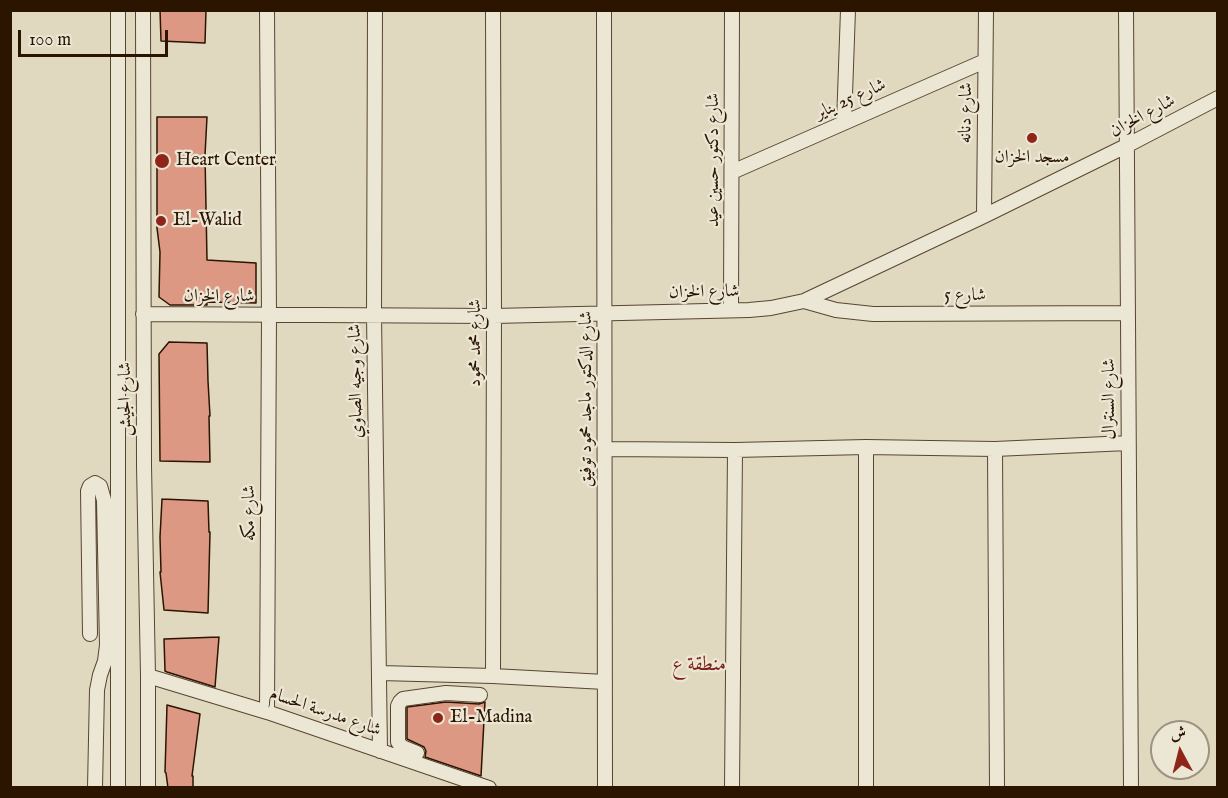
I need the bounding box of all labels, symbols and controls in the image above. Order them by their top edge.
scale bar [21,18,171,56]
text: 100 m [29,29,71,52]
street label: شارع 25 يناير [812,75,890,125]
street label: شارع دنانه [956,82,978,144]
street label: شارع الخزان [1107,91,1179,143]
street label: شارع دكتور حسين عيد [703,93,725,227]
marker: مسجد الخزان [1025,131,1039,145]
place label: مسجد الخزان [995,147,1069,169]
place label: Heart Center [176,150,276,172]
marker: Heart Center [153,152,171,170]
place label: El-Walid [173,210,242,232]
marker: El-Walid [154,214,168,228]
street label: شارع الخزان [668,282,740,304]
street label: شارع 5 [944,285,986,307]
street label: شارع الخزان [184,286,254,308]
street label: شارع محمد محمود [465,299,487,387]
street label: شارع الدكتور ماجد محمود توفيق [576,311,598,487]
street label: شارع وجيه الصاوي [345,324,369,438]
street label: شارع السنترال [1099,358,1121,440]
street label: شارع الجيش [115,362,137,436]
street label: شارع مكه [239,485,261,541]
district label: منطقة ع [672,654,726,678]
street label: شارع مدرسة الحسام [266,684,384,742]
place label: El-Madina [450,707,532,729]
marker: El-Madina [431,711,445,725]
north arrow [1150,720,1210,780]
text: ش [1169,723,1187,745]

